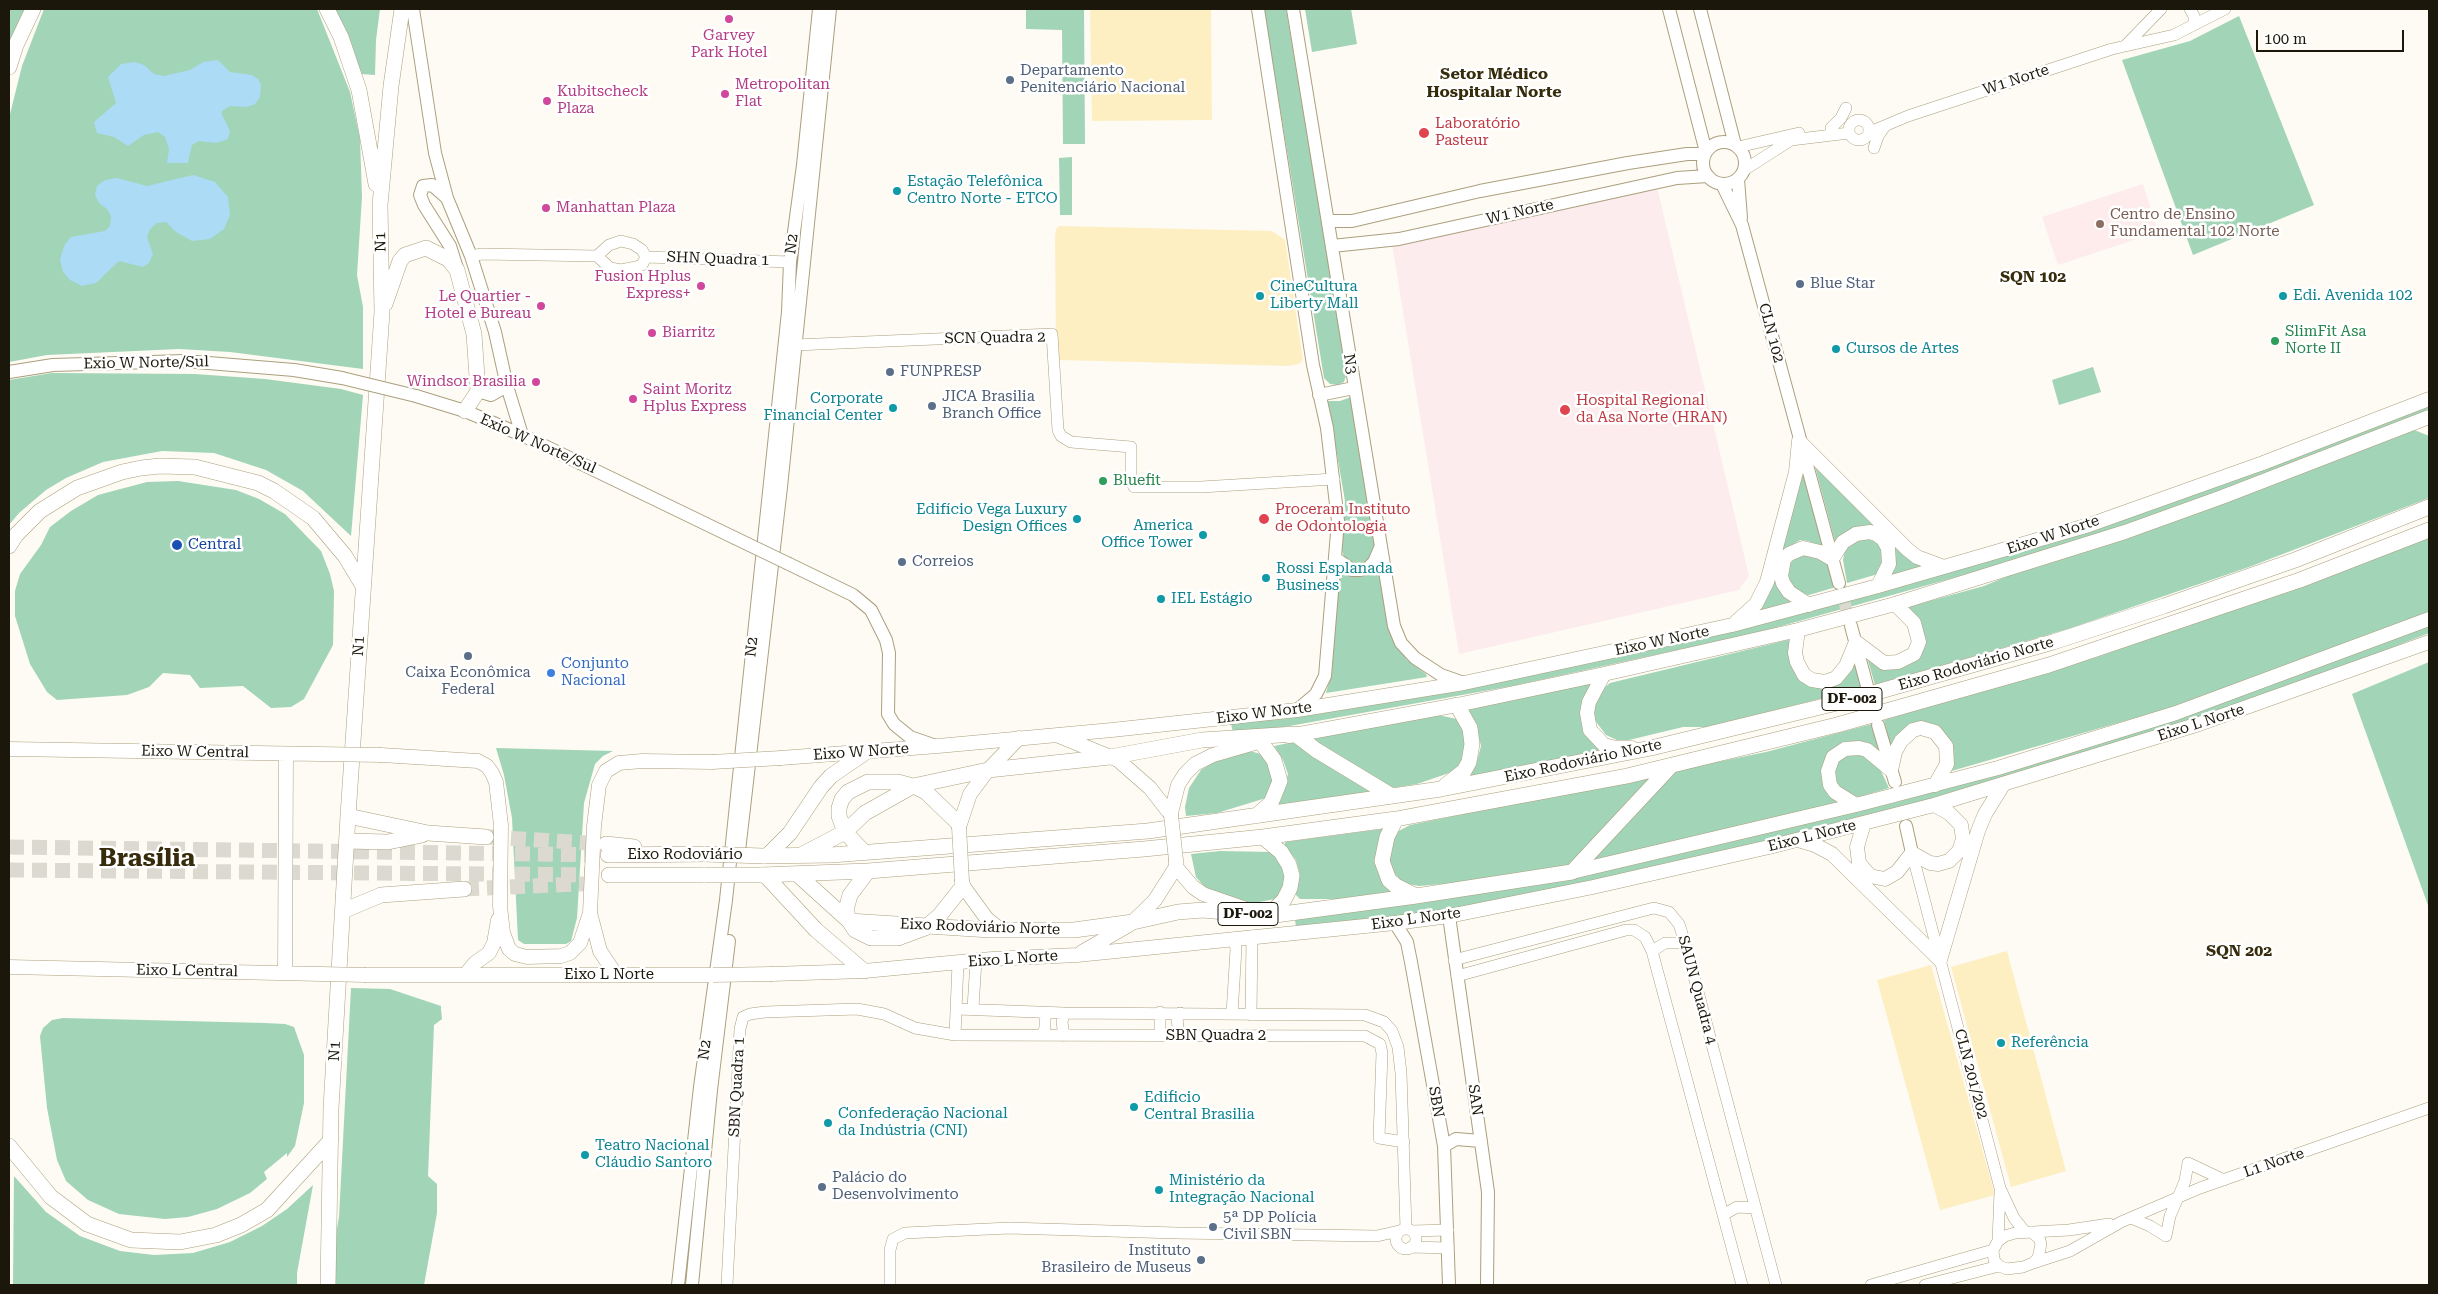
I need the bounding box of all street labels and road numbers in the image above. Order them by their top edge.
street label: W1 Norte [1981,61,2051,99]
street label: W1 Norte [1485,196,1555,228]
street label: N1 [372,232,390,252]
street label: N2 [782,233,802,255]
street label: SHN Quadra 1 [666,248,770,270]
street label: CLN 102 [1754,301,1788,365]
street label: SCN Quadra 2 [944,328,1046,348]
street label: Exio W Norte/Sul [83,353,209,373]
street label: N3 [1340,353,1360,375]
street label: Exio W Norte/Sul [477,410,599,478]
street label: Eixo W Norte [2005,512,2101,558]
street label: Eixo W Norte [1613,622,1711,660]
street label: Eixo Rodoviário Norte [1896,633,2056,695]
street label: N1 [349,635,369,657]
street label: N2 [742,636,762,658]
road number: DF-002 [1822,688,1882,711]
street label: Eixo W Norte [1215,698,1313,728]
street label: Eixo L Norte [2155,701,2247,745]
street label: Eixo Rodoviário Norte [1503,736,1663,786]
street label: Eixo W Norte [812,740,910,764]
street label: Eixo W Central [141,742,249,762]
street label: Eixo L Norte [1766,816,1858,856]
street label: Eixo Rodoviário [627,846,743,864]
road number: DF-002 [1218,902,1278,926]
street label: Eixo L Norte [1370,904,1462,934]
street label: Eixo Rodoviário Norte [899,915,1061,939]
street label: SAUN Quadra 4 [1674,933,1720,1047]
street label: Eixo L Norte [967,947,1059,971]
street label: Eixo L Central [136,961,238,981]
street label: Eixo L Norte [564,966,654,984]
street label: SBN Quadra 2 [1166,1027,1266,1045]
street label: CLN 201/202 [1950,1027,1992,1121]
street label: SBN Quadra 1 [725,1036,749,1138]
street label: N2 [695,1039,715,1061]
street label: N1 [325,1040,345,1062]
street label: SAN [1464,1083,1486,1117]
street label: SBN [1424,1085,1448,1119]
street label: L1 Norte [2241,1144,2307,1182]

